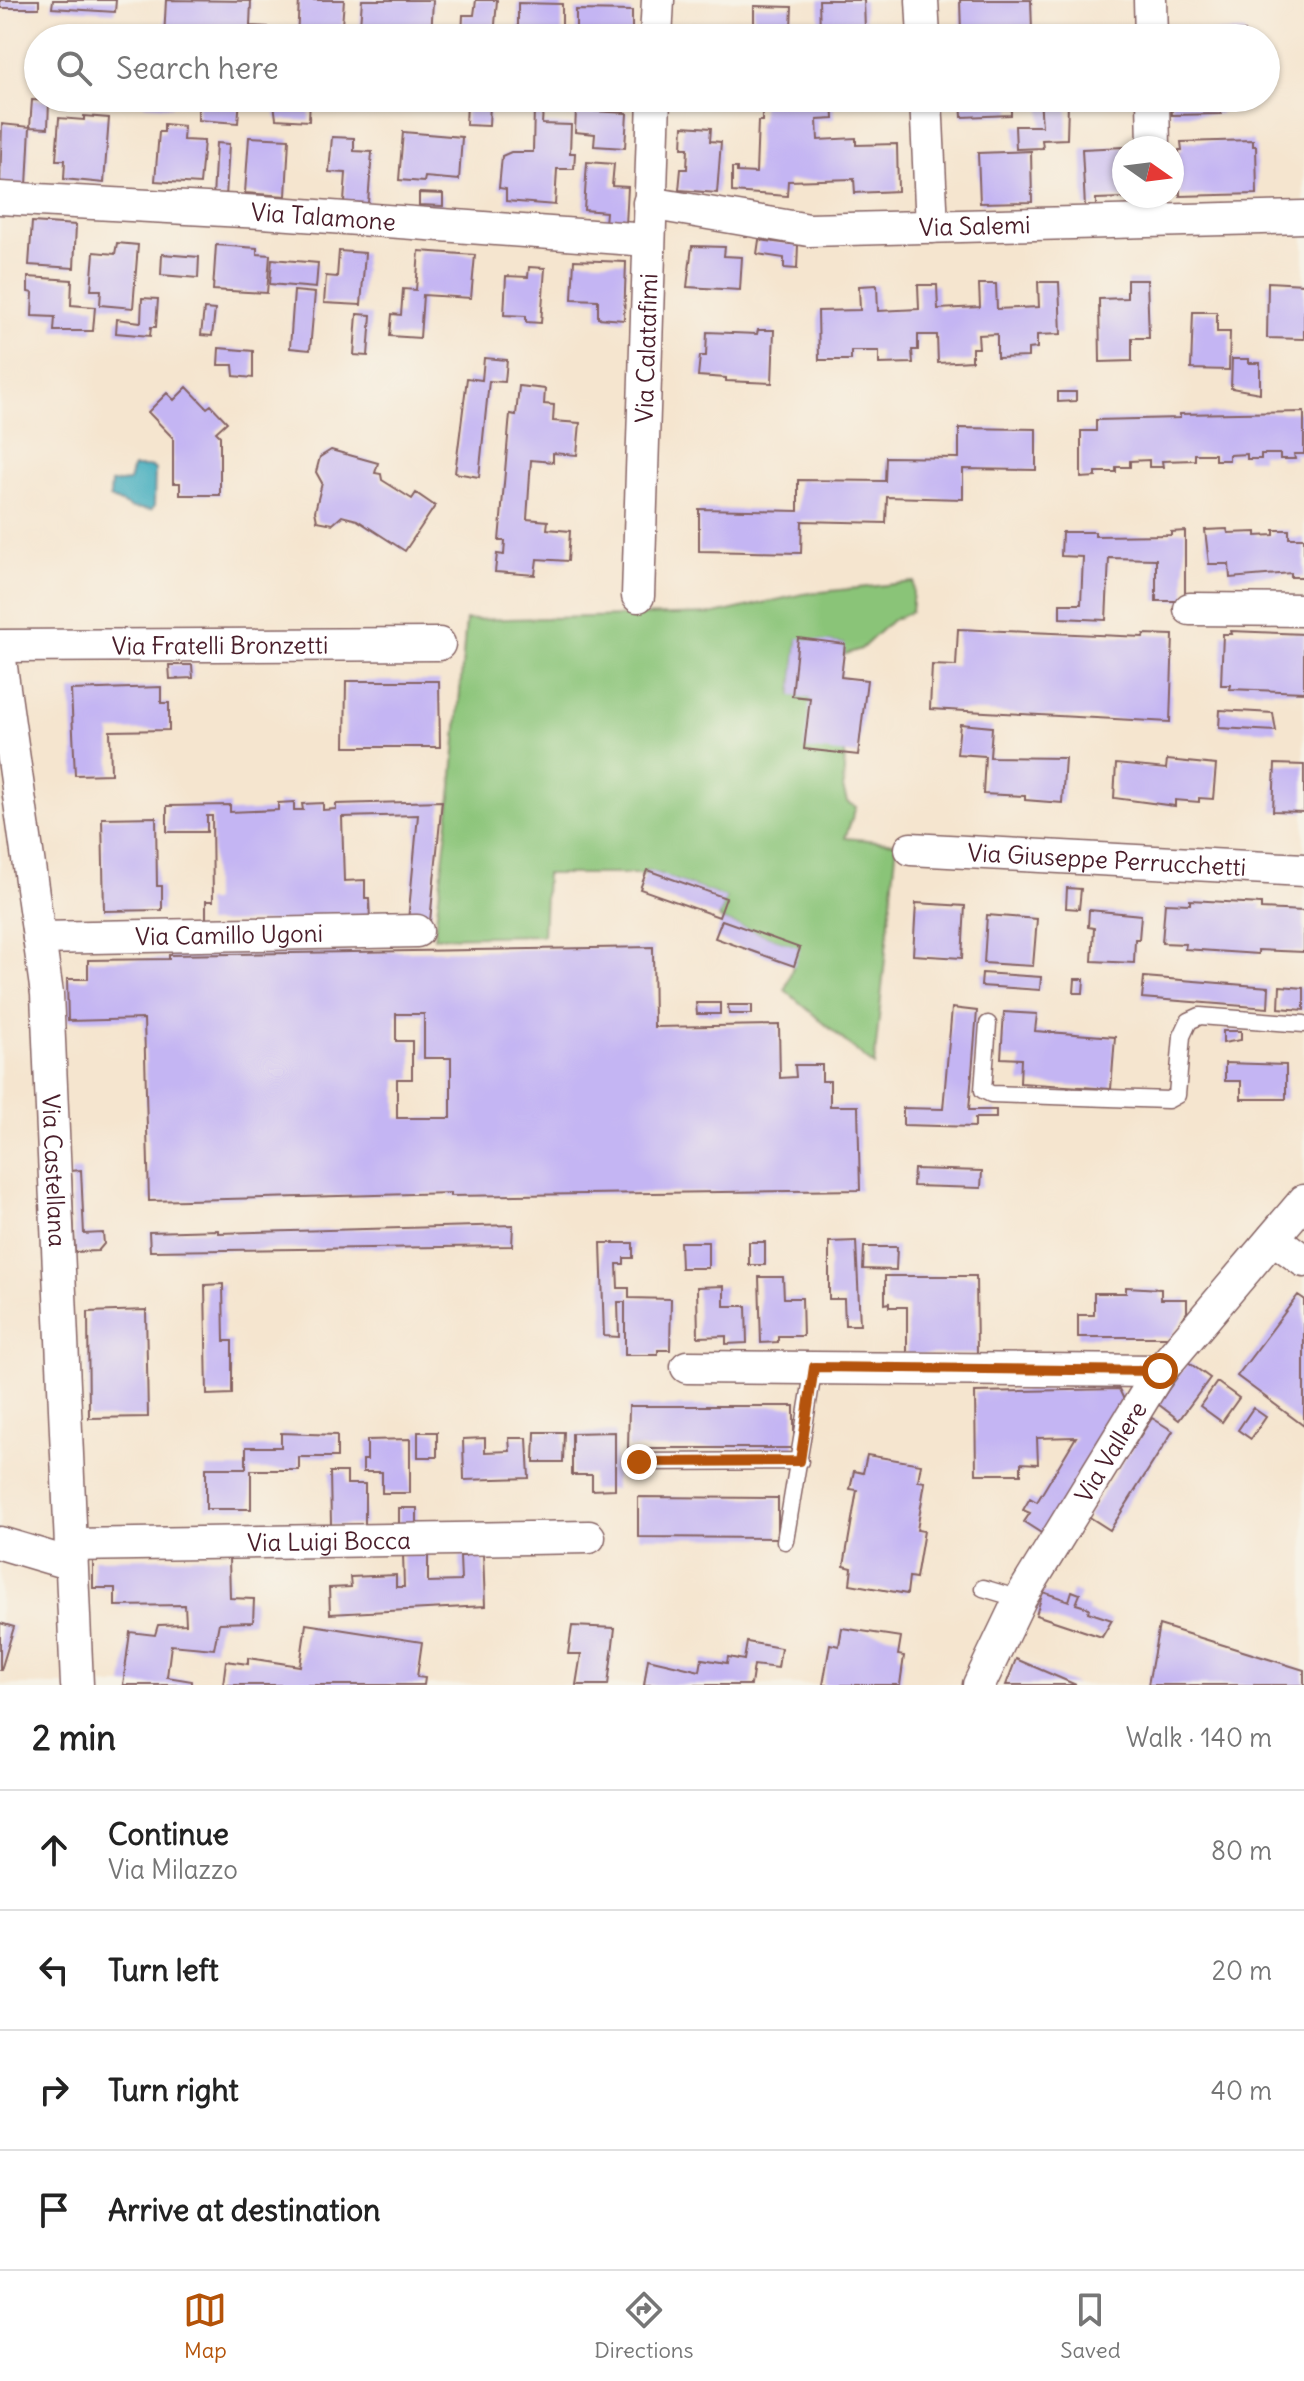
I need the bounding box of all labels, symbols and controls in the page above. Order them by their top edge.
search box [24,24,1280,112]
icon: search [52,46,96,90]
text: Search here [116,49,279,87]
north arrow [1112,136,1184,208]
street label: Via Talamone [250,196,397,237]
street label: Via Salemi [918,209,1031,242]
street label: Via Calatafimi [629,273,663,423]
street label: Via Fratelli Bronzetti [112,630,328,660]
street label: Via Giuseppe Perrucchetti [967,837,1247,882]
street label: Via Camillo Ugoni [135,918,323,951]
street label: Via Castellana [36,1093,73,1248]
route start [1142,1353,1178,1389]
street label: Via Vallere [1068,1396,1153,1508]
route end [621,1444,657,1480]
street label: Via Luigi Bocca [247,1525,411,1557]
text: 2 min [32,1716,116,1759]
text: Walk · 140 m [1126,1721,1272,1754]
text: Continue [108,1815,229,1853]
icon: ahead [32,1828,76,1872]
text: 80 m [1211,1834,1272,1867]
text: Via Milazzo [108,1853,238,1886]
icon: left [32,1948,76,1992]
text: Turn left [108,1951,219,1989]
text: 20 m [1212,1954,1272,1987]
icon: right [32,2068,76,2112]
text: Turn right [108,2071,239,2109]
text: 40 m [1211,2074,1272,2107]
icon: arrive [32,2188,76,2232]
text: Arrive at destination [108,2191,380,2229]
tab: Map [183,2288,227,2364]
tab: Directions [594,2288,694,2364]
tab: Saved [1060,2288,1121,2364]

